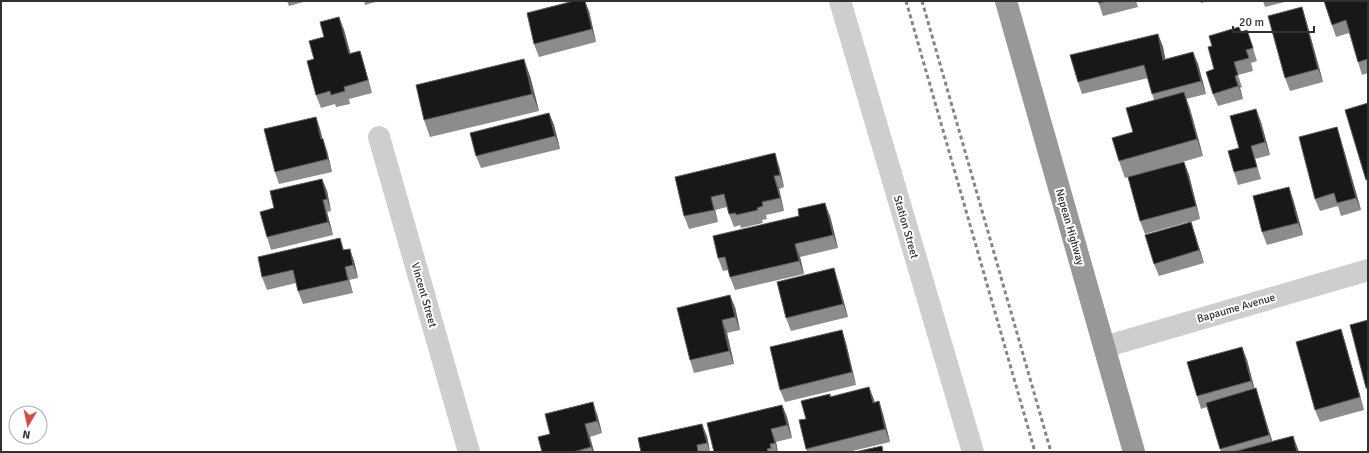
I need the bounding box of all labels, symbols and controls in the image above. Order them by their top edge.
scale bar [1233,8,1314,34]
text: 20 m [1239,15,1264,30]
street label: Nepean Highway [1053,187,1087,267]
street label: Station Street [891,194,921,260]
street label: Vincent Street [409,261,440,329]
street label: Bapaume Avenue [1195,291,1277,325]
north arrow [8,405,48,445]
text: N [22,427,31,441]

